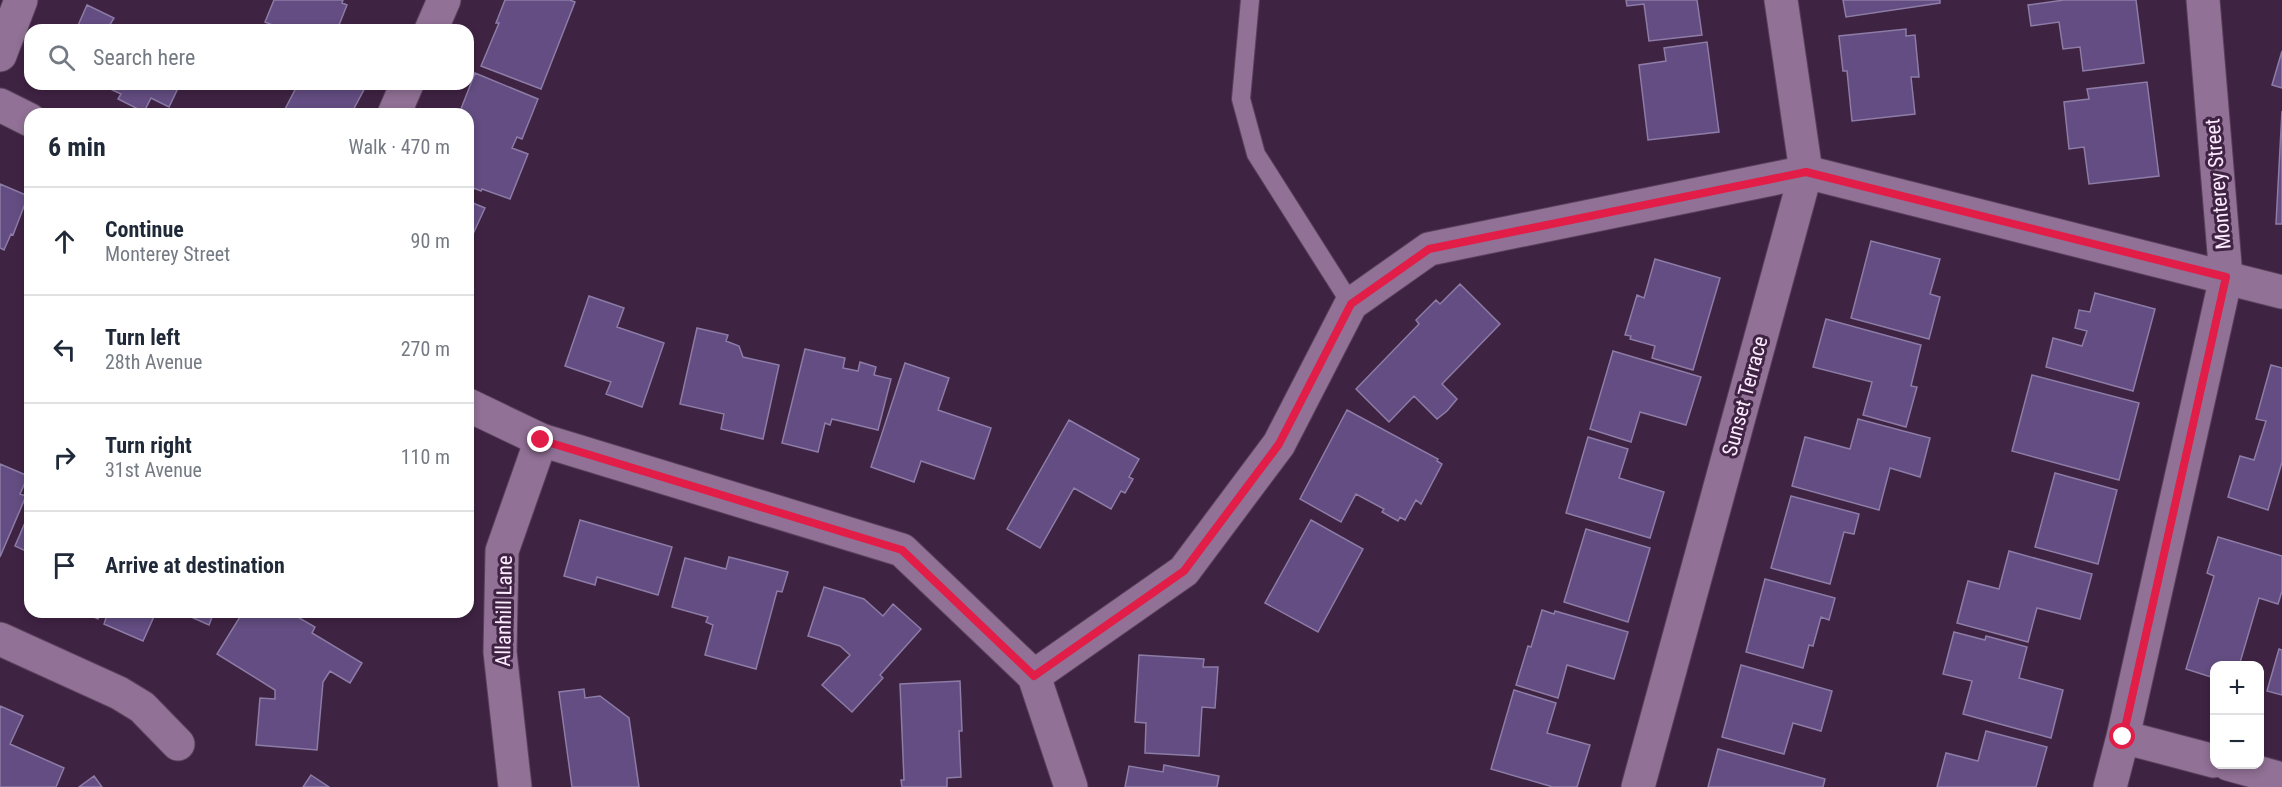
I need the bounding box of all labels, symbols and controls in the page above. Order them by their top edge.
search box [24,24,474,90]
icon: search [45,41,78,74]
text: Search here [93,45,195,70]
street label: Monterey Street [2200,118,2236,250]
text: 6 min [48,132,106,162]
text: Walk · 470 m [349,135,450,159]
text: Continue [105,217,184,242]
icon: ahead [48,225,81,258]
text: 90 m [411,229,450,253]
text: Monterey Street [105,242,230,266]
text: Turn left [105,325,180,350]
icon: left [48,333,81,366]
street label: Sunset Terrace [1717,333,1773,459]
text: 270 m [401,337,450,361]
text: 28th Avenue [105,350,203,374]
route end [527,426,553,452]
text: Turn right [105,433,192,458]
icon: right [48,441,81,474]
text: 110 m [401,445,450,469]
text: 31st Avenue [105,458,202,482]
icon: arrive [48,549,81,582]
text: Arrive at destination [105,553,285,578]
street label: Allanhill Lane [491,555,517,667]
map controls [2210,661,2264,769]
button: + [2210,661,2264,715]
button: − [2210,715,2264,769]
route start [2109,723,2135,749]

